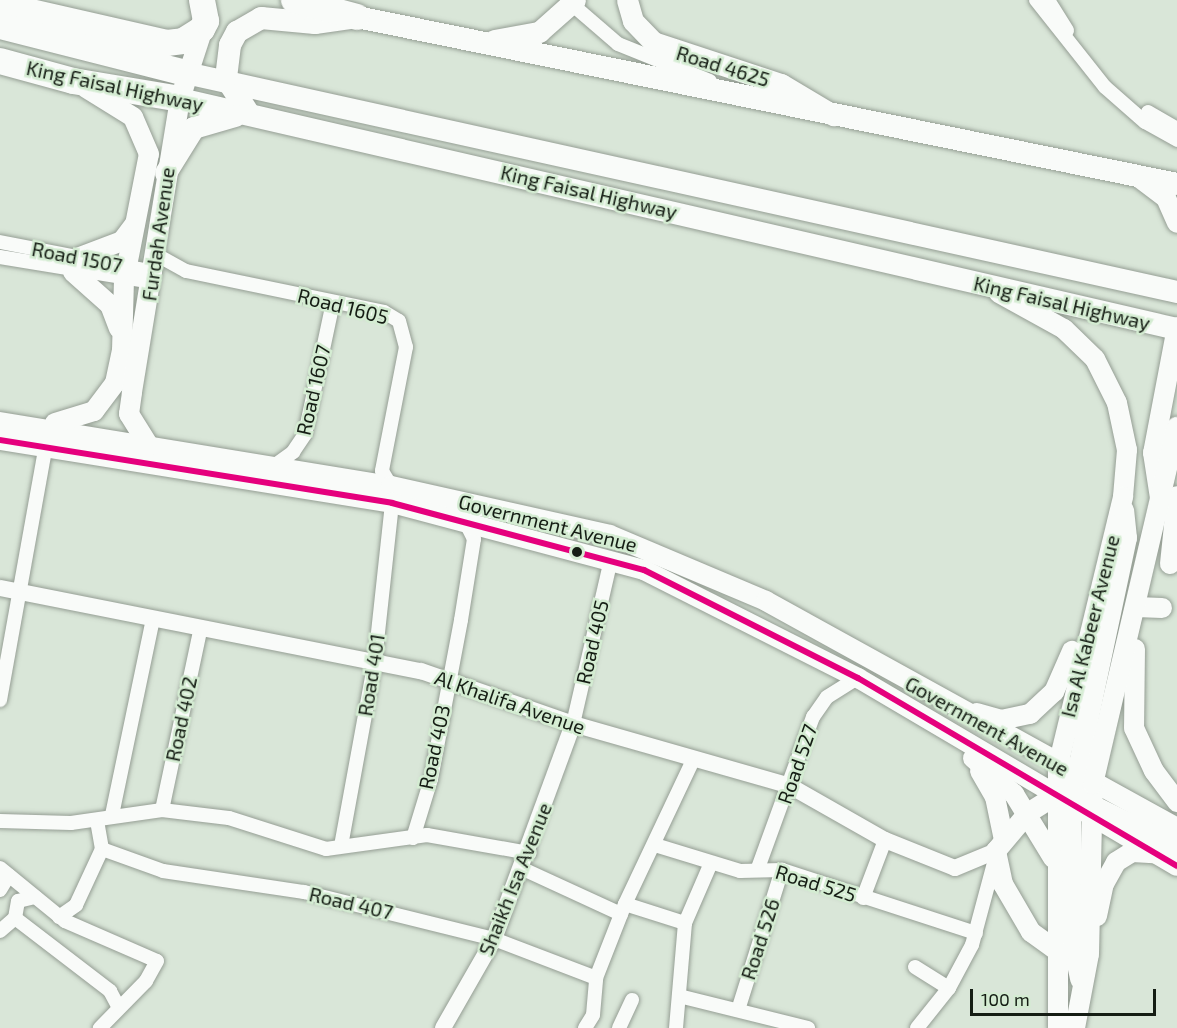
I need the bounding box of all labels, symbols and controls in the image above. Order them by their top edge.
street label: Road 4625 [673,40,773,92]
street label: King Faisal Highway [24,55,206,117]
street label: King Faisal Highway [498,160,680,224]
street label: Furdah Avenue [137,165,179,303]
street label: Road 1507 [30,236,124,278]
street label: King Faisal Highway [971,271,1153,335]
street label: Road 1605 [295,283,391,329]
street label: Road 1607 [291,342,335,438]
street label: Government Avenue [456,489,640,557]
street label: Isa Al Kabeer Avenue [1056,531,1124,721]
unlabelled marker [571,546,583,558]
street label: Road 405 [571,598,613,686]
street label: Road 401 [353,632,389,718]
street label: Al Khalifa Avenue [431,665,589,739]
street label: Government Avenue [901,671,1073,781]
street label: Road 402 [160,674,202,764]
street label: Road 403 [413,702,455,792]
street label: Road 527 [772,721,822,807]
street label: Shaikh Isa Avenue [473,799,557,959]
street label: Road 525 [773,859,859,907]
street label: Road 407 [307,882,395,924]
street label: Road 526 [736,895,784,983]
scale bar [973,977,1159,1015]
text: 100 m [981,988,1030,1010]

